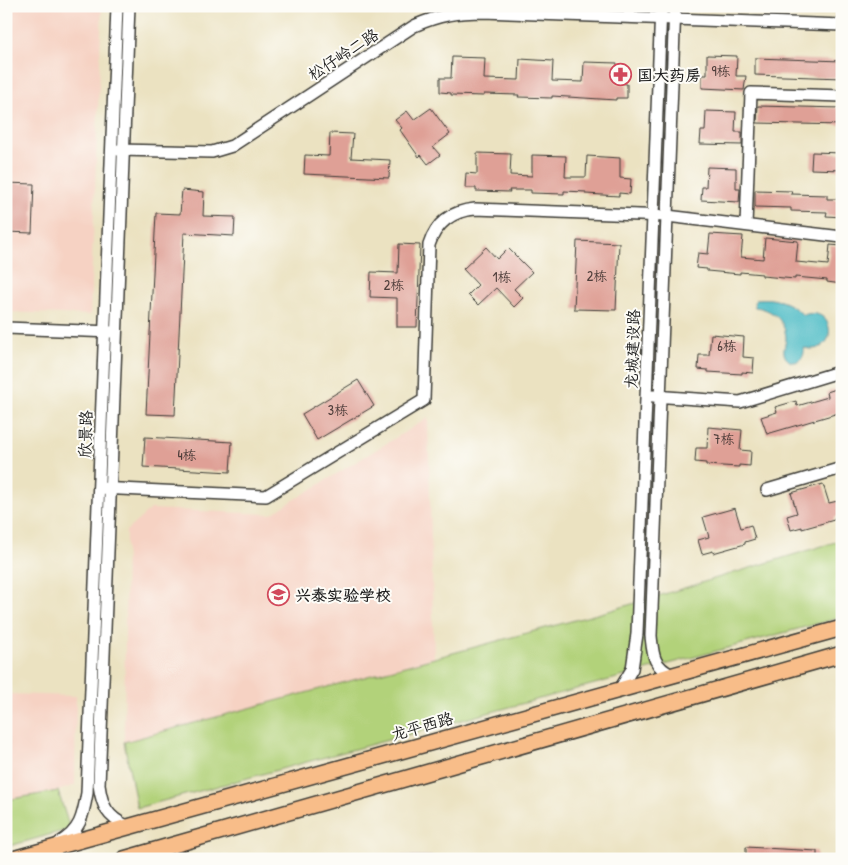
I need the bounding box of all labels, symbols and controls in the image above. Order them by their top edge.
street label: 松仔岭二路 [303,23,383,85]
house number: 9栋 [711,61,731,80]
pharmacy icon: 国大药房 [609,63,633,87]
place label: 国大药房 [637,64,701,86]
house number: 2栋 [587,266,607,285]
house number: 1栋 [492,267,512,286]
house number: 2栋 [384,275,404,294]
street label: 龙城建设路 [620,309,644,389]
house number: 6栋 [717,336,737,355]
house number: 3栋 [328,400,348,419]
street label: 欣景路 [73,410,97,458]
house number: 7栋 [714,429,734,448]
house number: 4栋 [177,445,197,464]
school or university icon: 兴泰实验学校 [267,583,291,607]
place label: 兴泰实验学校 [295,584,391,606]
street label: 龙平西路 [388,707,456,745]

